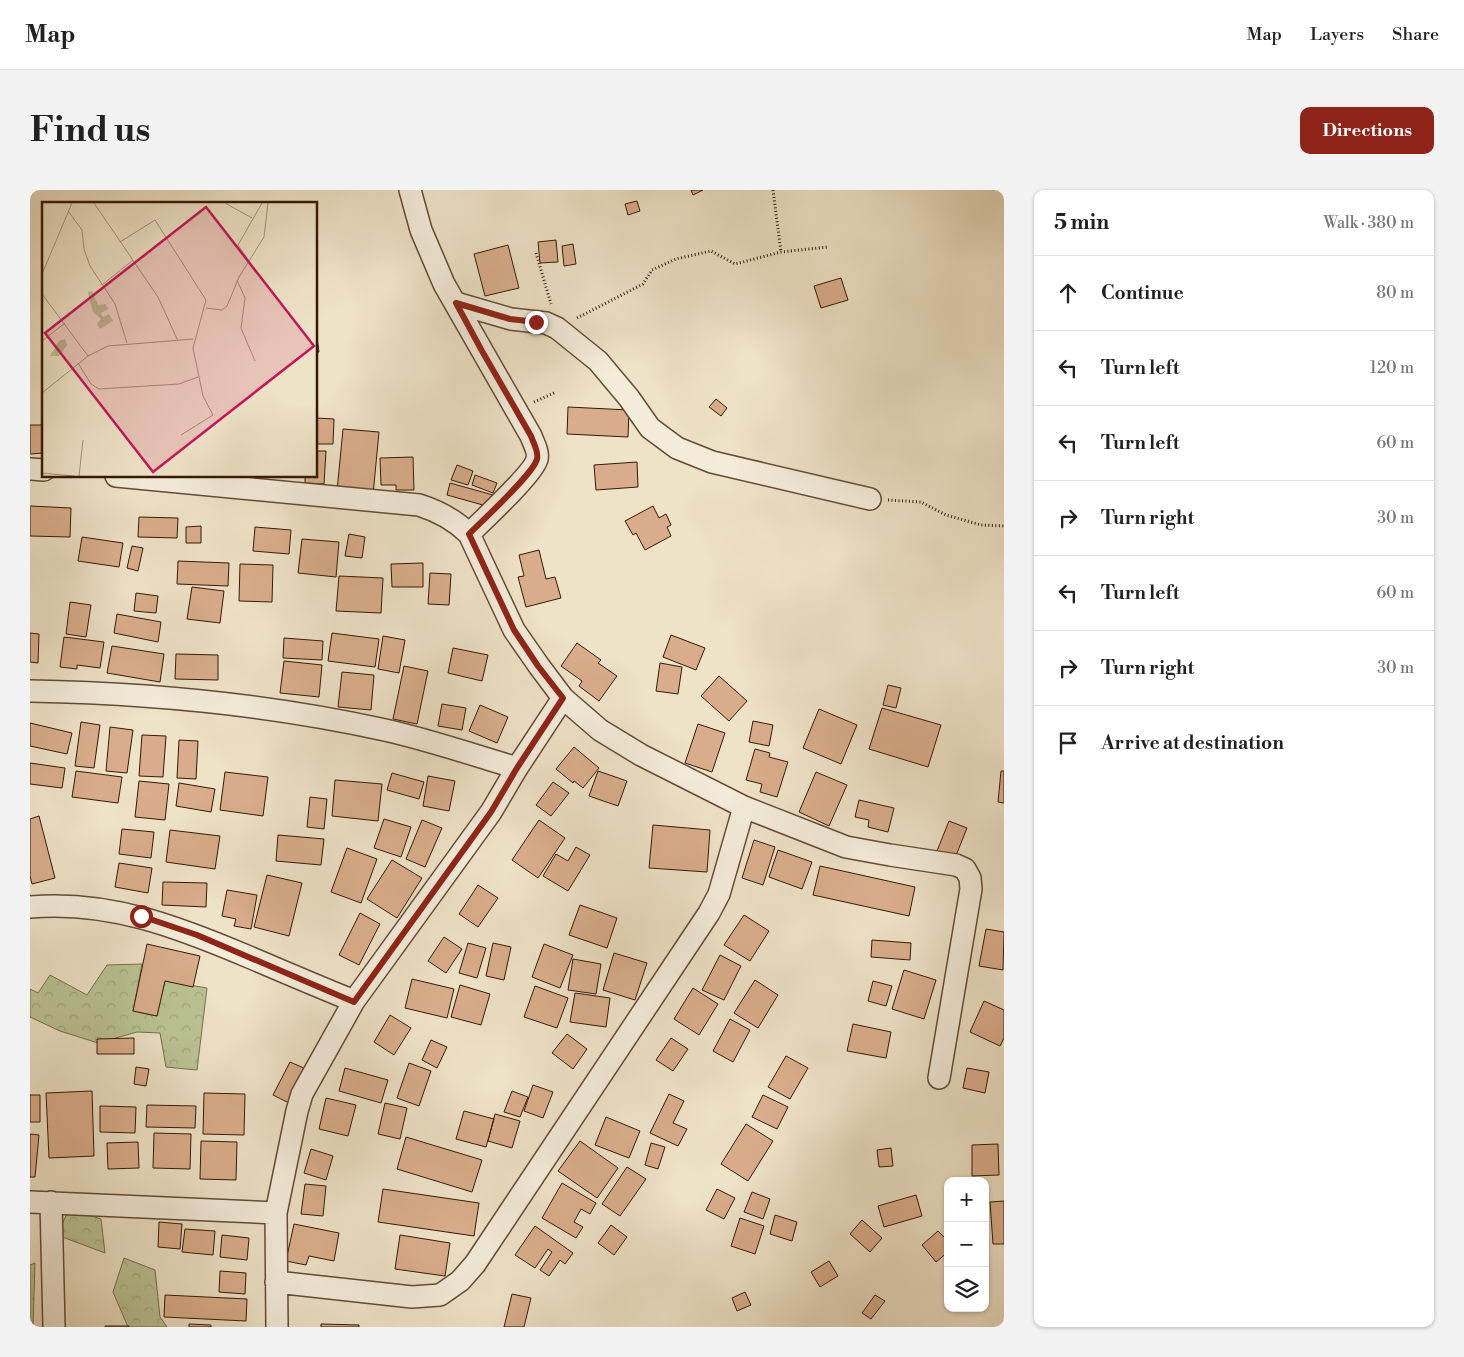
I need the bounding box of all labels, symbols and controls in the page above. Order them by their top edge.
text: Map [25,20,75,50]
text: Map [1247,23,1282,46]
text: Layers [1310,23,1364,46]
text: Share [1392,23,1439,46]
button: Directions [1300,107,1434,154]
text: Find us [30,109,150,152]
inset map [42,202,318,478]
text: 5 min [1054,210,1109,236]
text: Walk · 380 m [1324,213,1414,233]
icon: ahead [1054,279,1082,307]
text: Continue [1101,281,1184,305]
text: 80 m [1376,283,1414,303]
route end [525,311,548,334]
icon: left [1054,354,1082,382]
text: Turn left [1101,356,1180,380]
text: 120 m [1370,358,1414,378]
icon: left [1054,429,1082,457]
text: Turn left [1101,431,1180,455]
text: 60 m [1376,433,1414,453]
icon: right [1054,504,1082,532]
text: Turn right [1101,506,1194,530]
text: 30 m [1377,508,1414,528]
icon: left [1054,579,1082,607]
text: Turn left [1101,581,1180,605]
text: 60 m [1376,583,1414,603]
icon: right [1054,654,1082,682]
text: Turn right [1101,656,1194,680]
text: 30 m [1377,658,1414,678]
icon: arrive [1054,729,1082,757]
text: Arrive at destination [1101,731,1284,755]
route start [130,905,153,928]
map controls [944,1177,989,1312]
button: + [944,1177,989,1222]
button: − [944,1222,989,1267]
button: layers [944,1267,989,1312]

